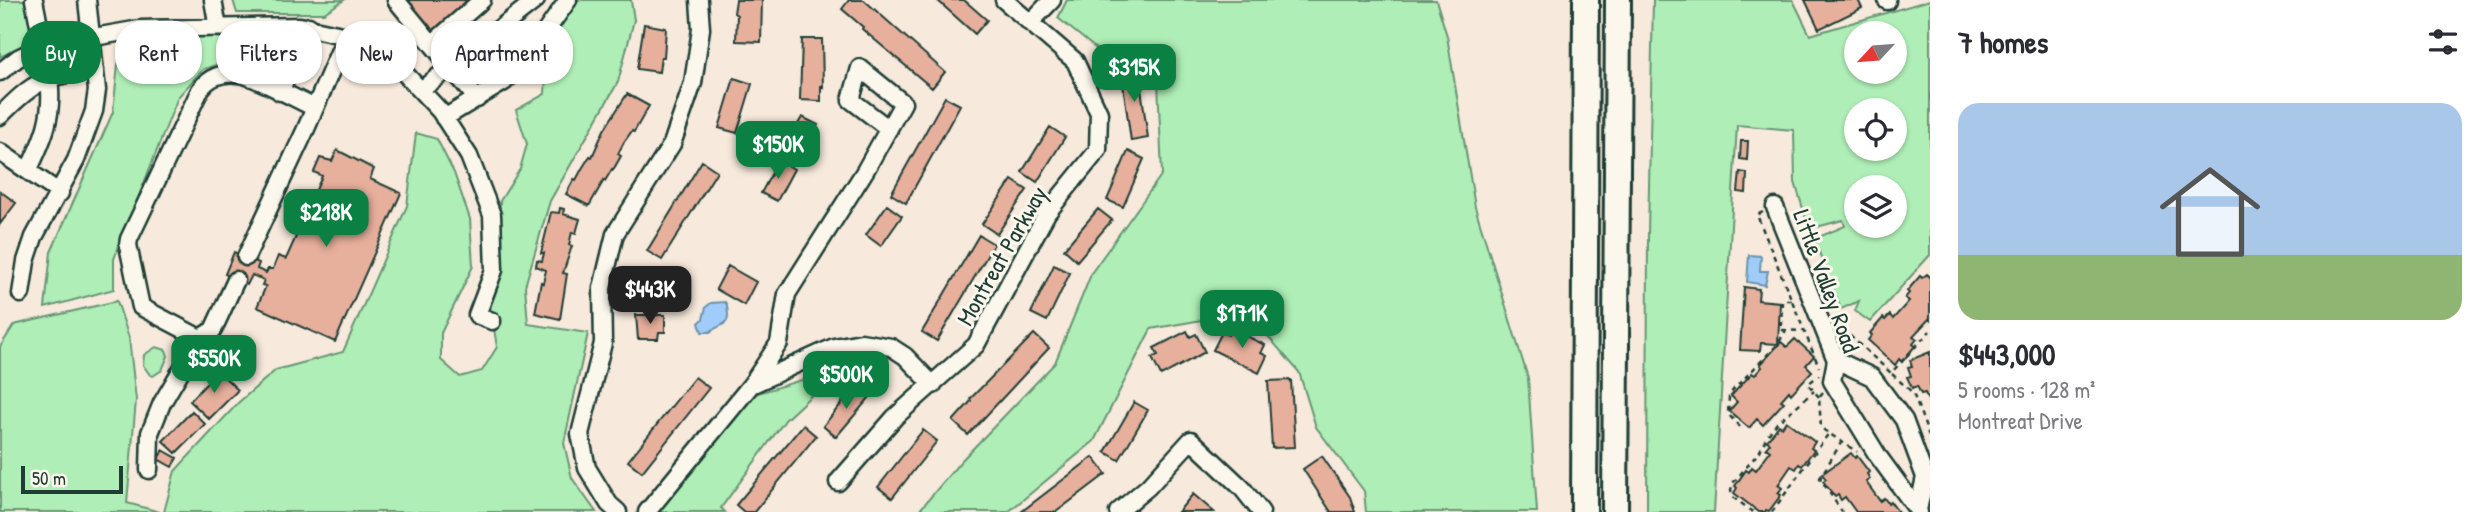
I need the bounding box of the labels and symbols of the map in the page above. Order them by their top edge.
north arrow [1844,21,1908,84]
pin: $315K [1085,44,1183,104]
pin: $150K [729,122,827,181]
street label: Montreat Parkway [948,180,1054,331]
pin: $218K [277,190,375,249]
street label: Little Valley Road [1786,205,1868,357]
pin: $443K [601,266,699,326]
pin: $171K [1193,290,1291,350]
pin: $550K [165,336,263,395]
pin: $500K [797,352,895,411]
scale bar [21,463,122,495]

